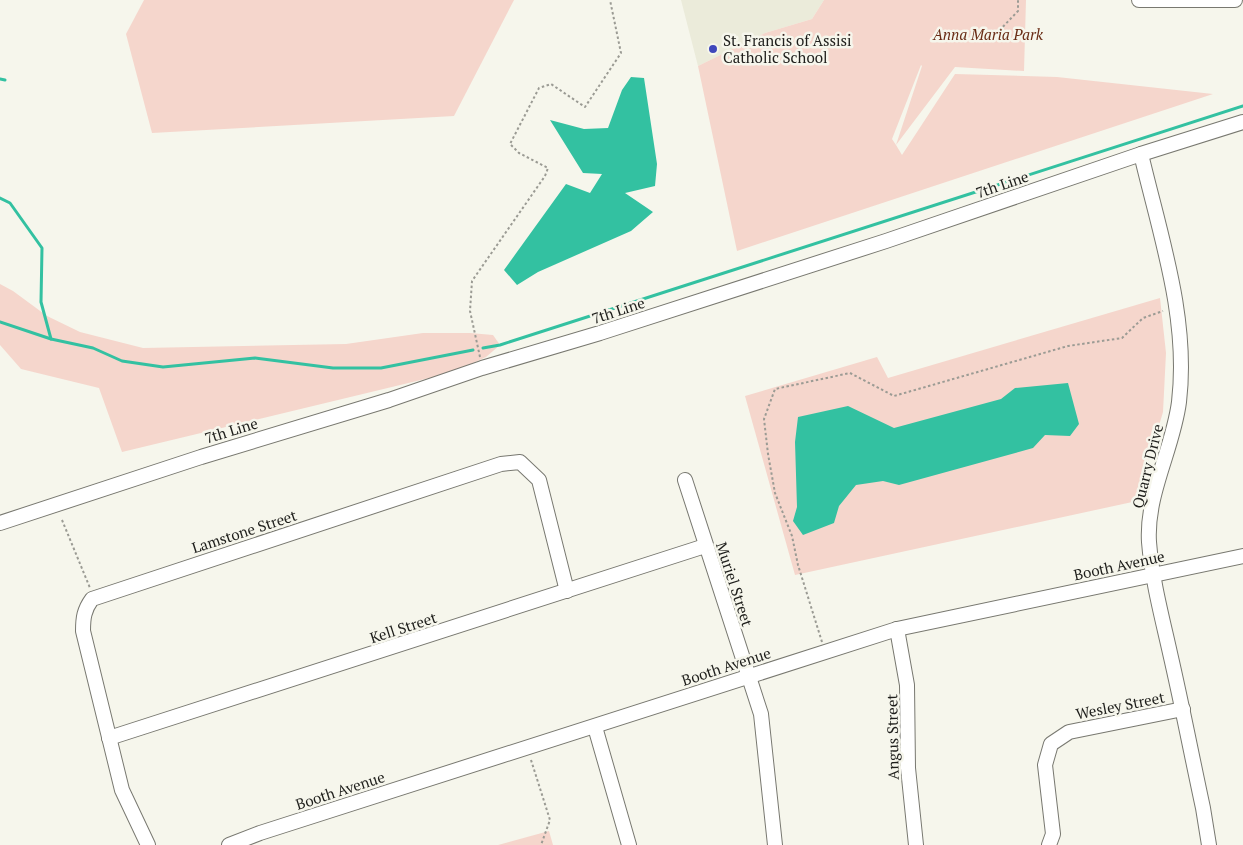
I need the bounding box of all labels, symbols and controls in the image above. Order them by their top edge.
park label: Anna Maria Park [932,24,1044,44]
place label: St. Francis of Assisi Catholic School [723,30,851,67]
marker: St. Francis of Assisi Catholic School [707,43,719,55]
street label: 7th Line [973,166,1031,202]
street label: 7th Line [589,292,647,328]
street label: 7th Line [202,412,260,448]
street label: Quarry Drive [1127,422,1167,510]
street label: Lamstone Street [189,504,299,557]
street label: Muriel Street [712,539,758,629]
street label: Booth Avenue [1072,546,1166,584]
street label: Kell Street [367,607,439,647]
street label: Booth Avenue [679,642,773,690]
street label: Wesley Street [1074,687,1167,723]
street label: Angus Street [881,693,903,780]
street label: Booth Avenue [293,766,387,814]

